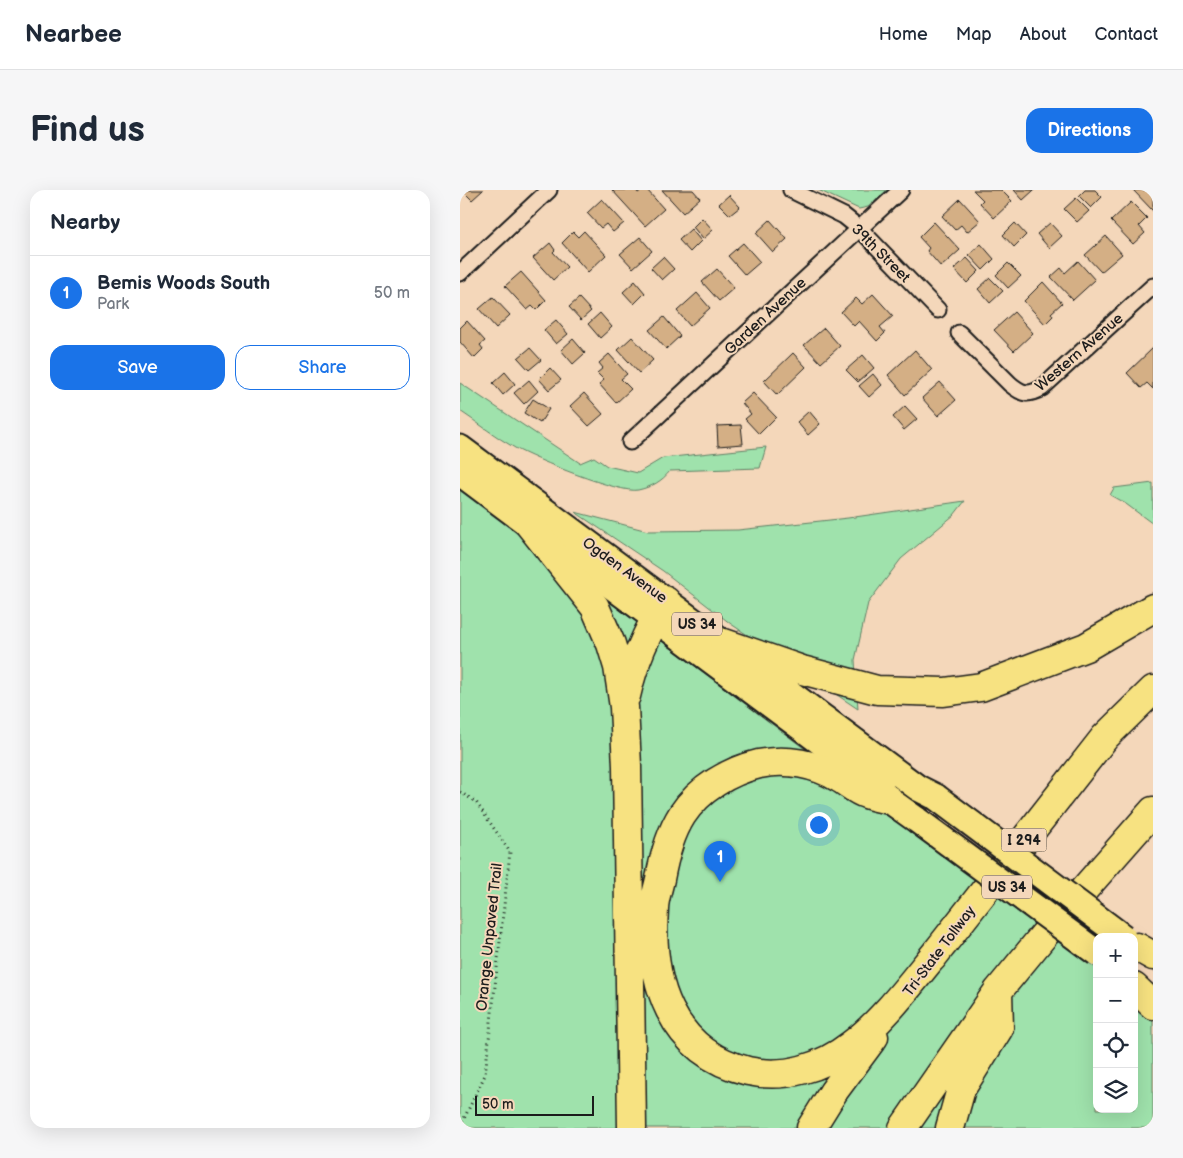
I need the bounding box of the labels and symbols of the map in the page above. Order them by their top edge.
street label: 39th Street [847,220,914,287]
street label: Garden Avenue [720,273,810,359]
street label: Western Avenue [1031,309,1127,396]
street label: Ogden Avenue [579,533,671,608]
road number: US 34 [672,612,722,636]
your location [806,812,832,838]
road number: I 294 [1002,828,1046,852]
pin: 1 [704,841,736,882]
street label: Orange Unpaved Trail [472,862,507,1012]
road number: US 34 [982,876,1032,899]
street label: Tri-State Tollway [899,902,980,1001]
scale bar [475,1093,594,1116]

